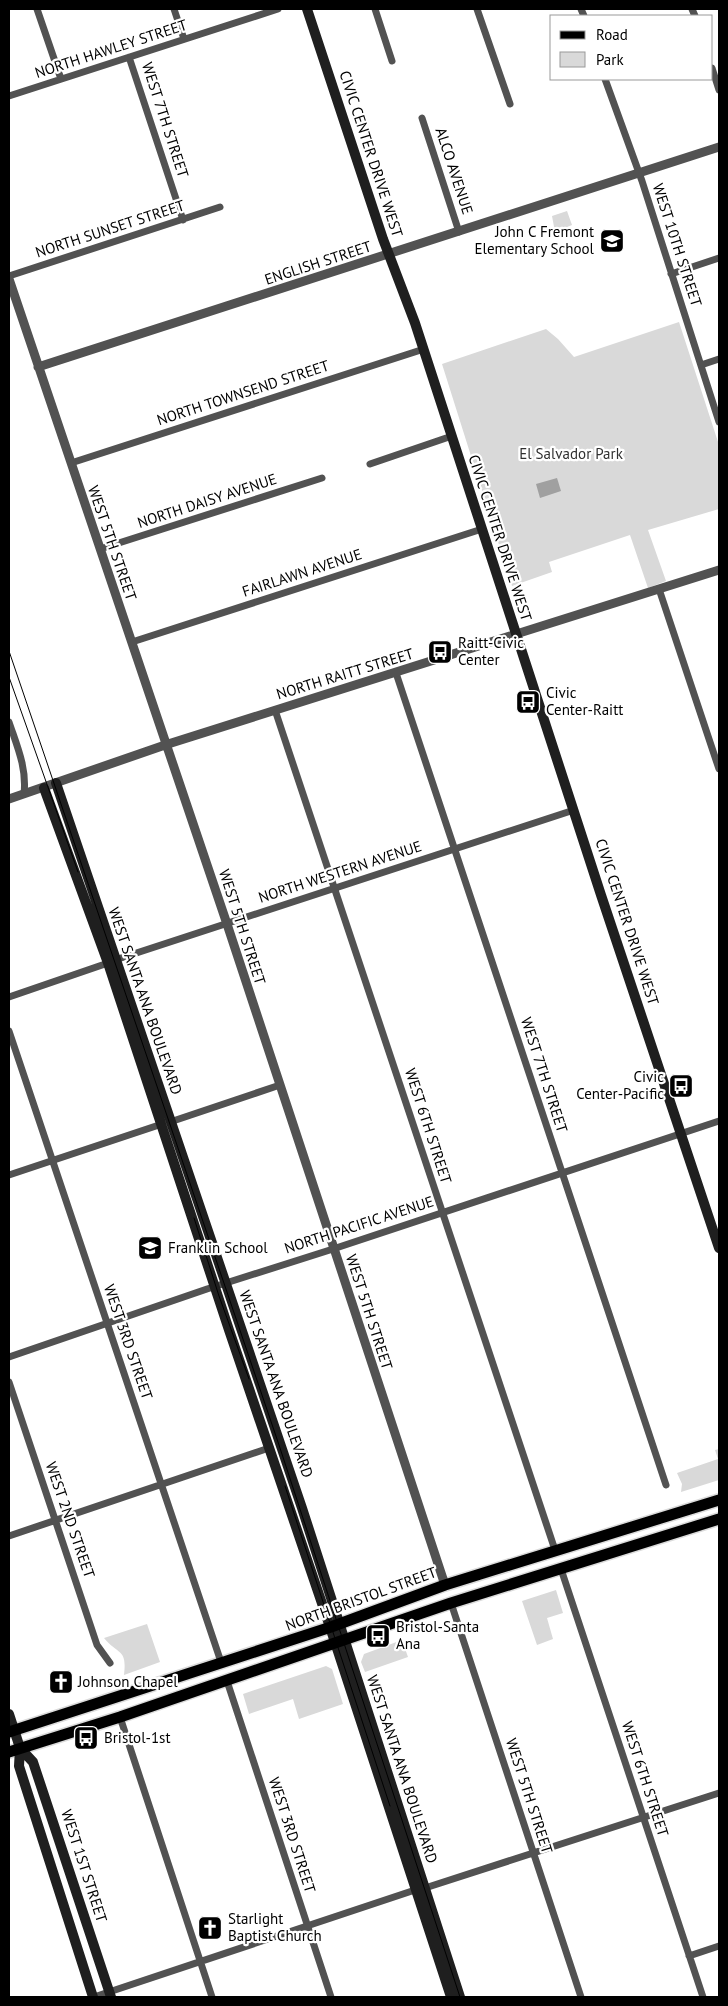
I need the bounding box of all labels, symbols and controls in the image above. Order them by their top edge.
street label: NORTH HAWLEY STREET [32,15,190,82]
legend [550,15,713,80]
text: Road [596,25,628,44]
text: Park [596,50,624,69]
street label: WEST 7TH STREET [138,60,193,181]
street label: CIVIC CENTER DRIVE WEST [336,68,408,240]
street label: ALCO AVENUE [432,125,477,217]
street label: WEST 10TH STREET [649,181,707,310]
street label: NORTH SUNSET STREET [33,195,188,262]
place label: John C Fremont Elementary School [474,222,595,258]
school or university icon: John C Fremont Elementary School [599,228,625,254]
street label: ENGLISH STREET [262,236,374,289]
street label: NORTH TOWNSEND STREET [154,355,332,429]
park label: El Salvador Park [519,444,624,463]
street label: CIVIC CENTER DRIVE WEST [465,452,537,624]
street label: NORTH DAISY AVENUE [135,469,279,532]
street label: WEST 5TH STREET [84,483,141,603]
street label: FAIRLAWN AVENUE [240,544,364,601]
place label: Raitt-Civic Center [458,633,524,669]
bus stop icon: Raitt-Civic Center [427,639,453,665]
street label: NORTH RAITT STREET [274,643,416,703]
place label: Civic Center-Raitt [546,683,623,719]
bus stop icon: Civic Center-Raitt [515,689,541,715]
street label: NORTH WESTERN AVENUE [256,836,424,907]
street label: CIVIC CENTER DRIVE WEST [592,836,664,1008]
street label: WEST 5TH STREET [215,867,270,988]
street label: WEST SANTA ANA BOULEVARD [104,905,187,1097]
street label: WEST 7TH STREET [517,1015,572,1136]
street label: WEST 6TH STREET [401,1066,456,1187]
place label: Civic Center-Pacific [576,1067,664,1103]
bus stop icon: Civic Center-Pacific [668,1073,694,1099]
street label: NORTH PACIFIC AVENUE [282,1191,436,1258]
school or university icon: Franklin School [137,1235,163,1261]
place label: Franklin School [168,1238,268,1257]
street label: WEST 5TH STREET [342,1252,397,1373]
street label: WEST 3RD STREET [100,1282,157,1403]
street label: WEST SANTA ANA BOULEVARD [235,1288,318,1480]
street label: WEST 2ND STREET [42,1459,100,1581]
street label: NORTH BRISTOL STREET [283,1562,440,1635]
place label: Bristol-Santa Ana [396,1617,479,1653]
bus stop icon: Bristol-Santa Ana [365,1623,391,1649]
church icon: Johnson Chapel [48,1669,74,1695]
place label: Johnson Chapel [77,1672,178,1691]
street label: WEST SANTA ANA BOULEVARD [363,1672,442,1865]
street label: WEST 6TH STREET [618,1719,673,1840]
bus stop icon: Bristol-1st [73,1725,99,1751]
place label: Bristol-1st [104,1728,171,1747]
street label: WEST 5TH STREET [502,1736,557,1857]
street label: WEST 3RD STREET [265,1775,320,1896]
street label: WEST 1ST STREET [57,1807,112,1925]
place label: Starlight Baptist Church [228,1909,322,1945]
church icon: Starlight Baptist Church [197,1915,223,1941]

